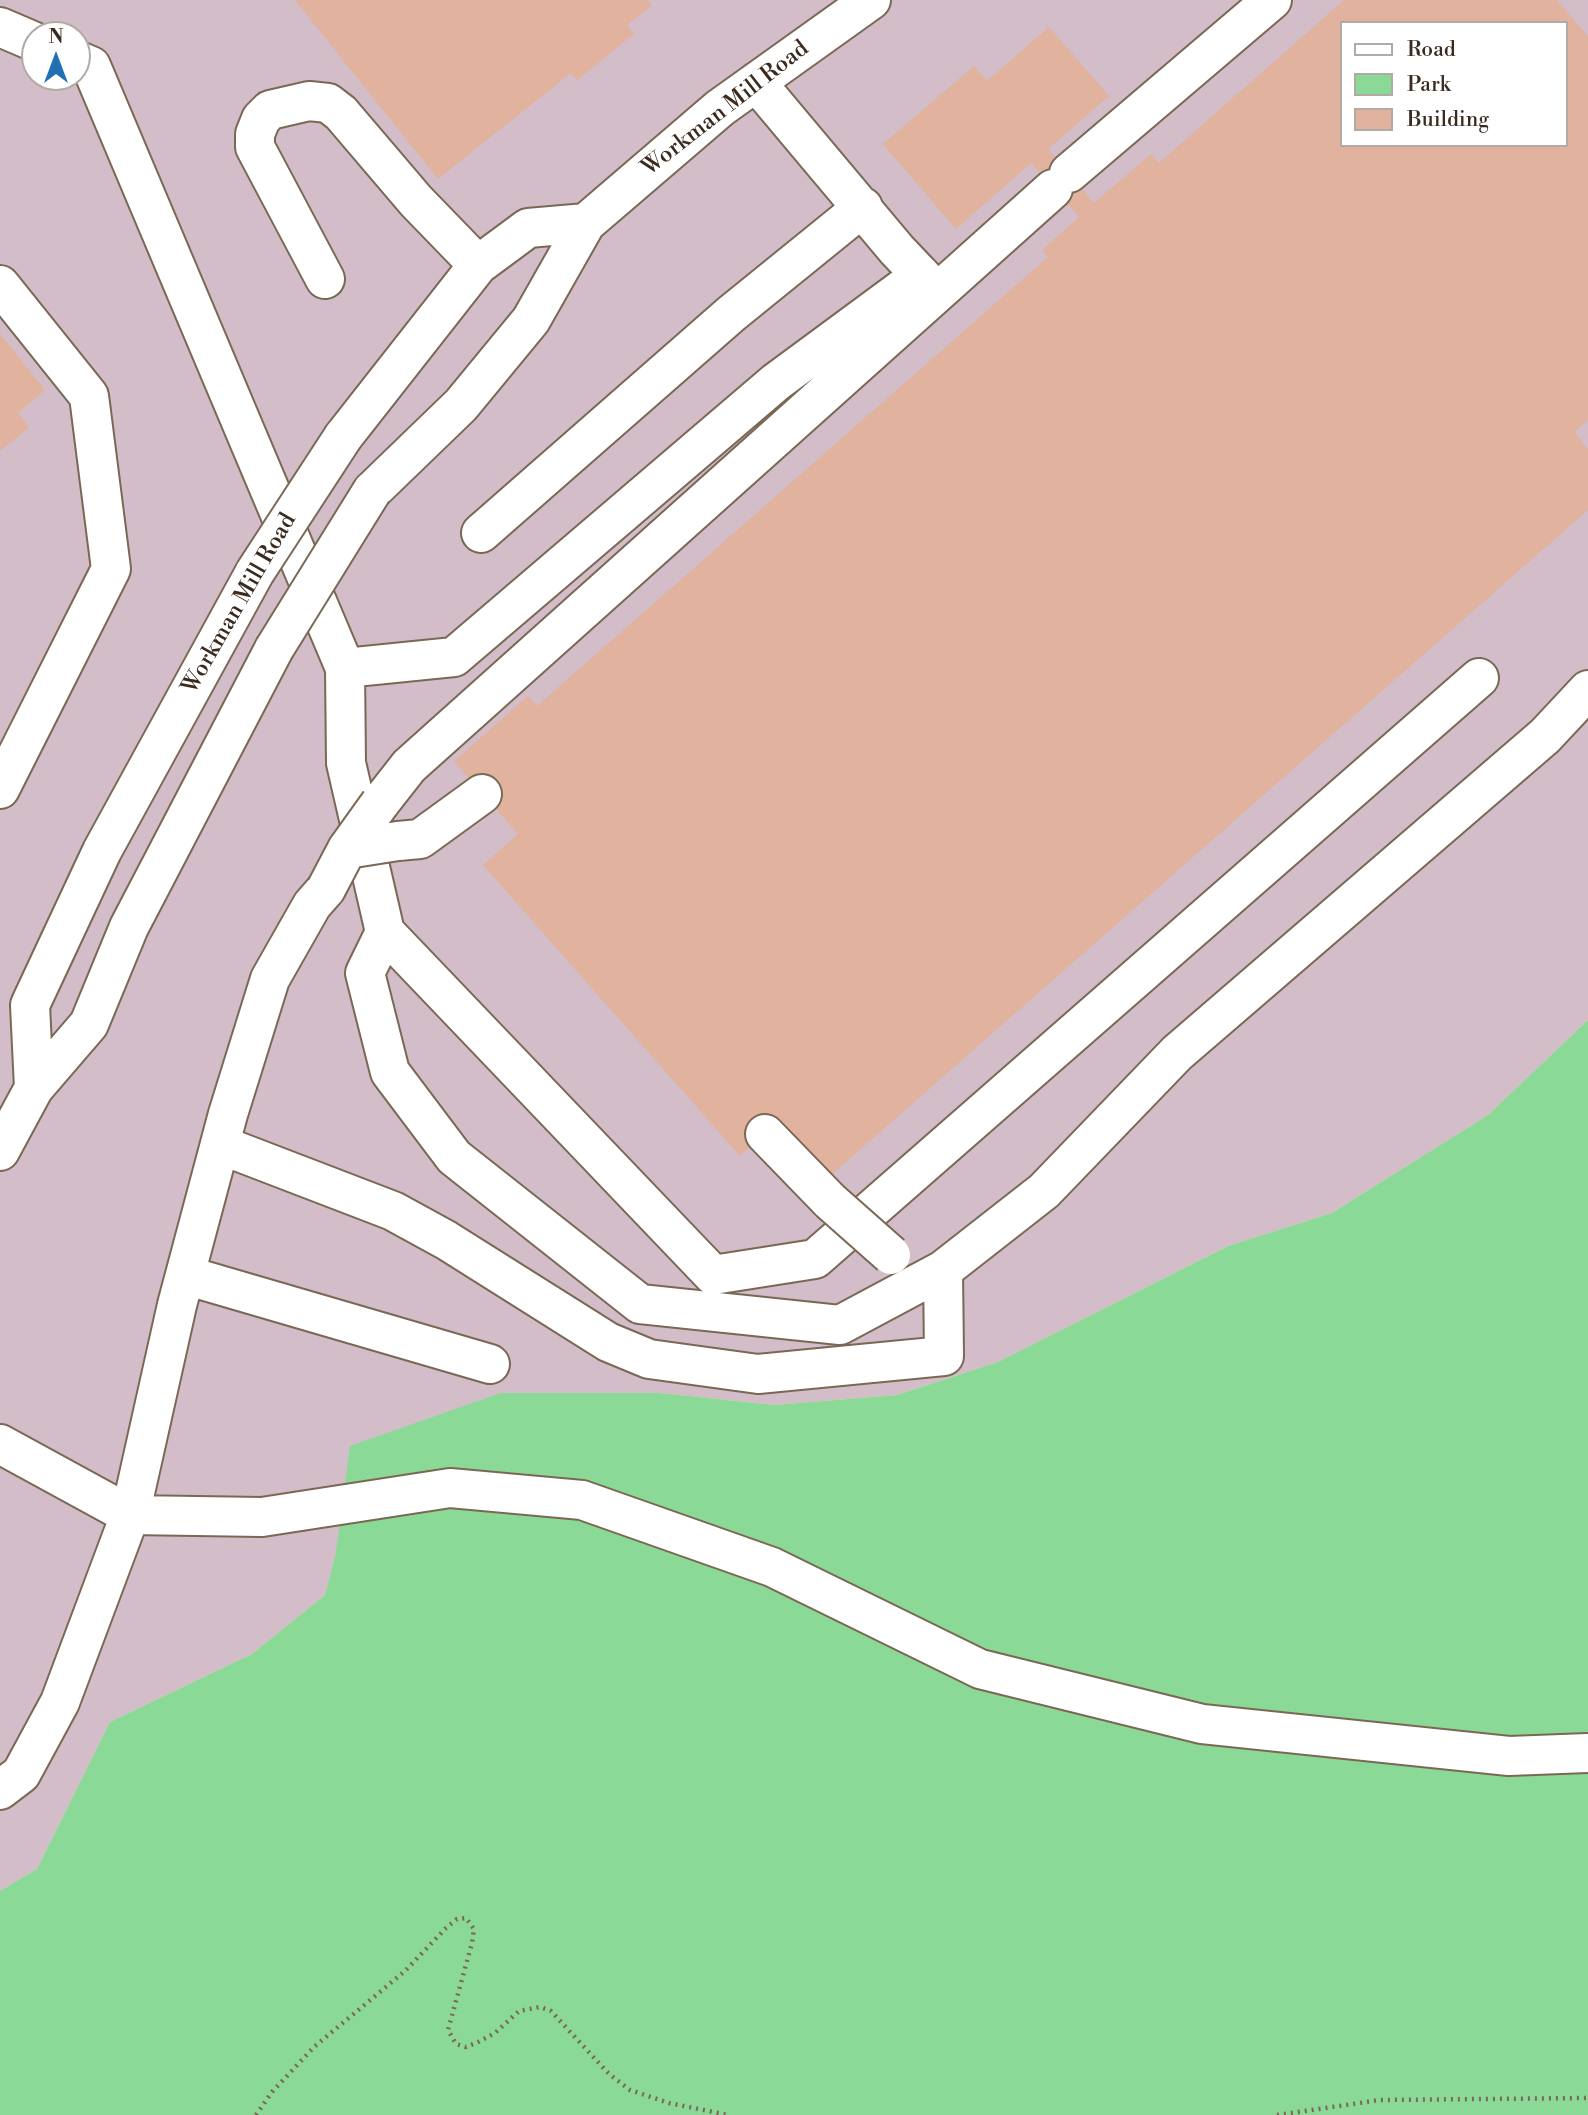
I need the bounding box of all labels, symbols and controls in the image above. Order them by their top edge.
north arrow [21,21,91,91]
legend [1340,21,1567,147]
text: N [48,25,64,49]
street label: Workman Mill Road [637,35,815,183]
text: Road [1407,37,1456,63]
text: Park [1407,72,1451,98]
text: Building [1407,107,1489,133]
street label: Workman Mill Road [177,509,303,699]

